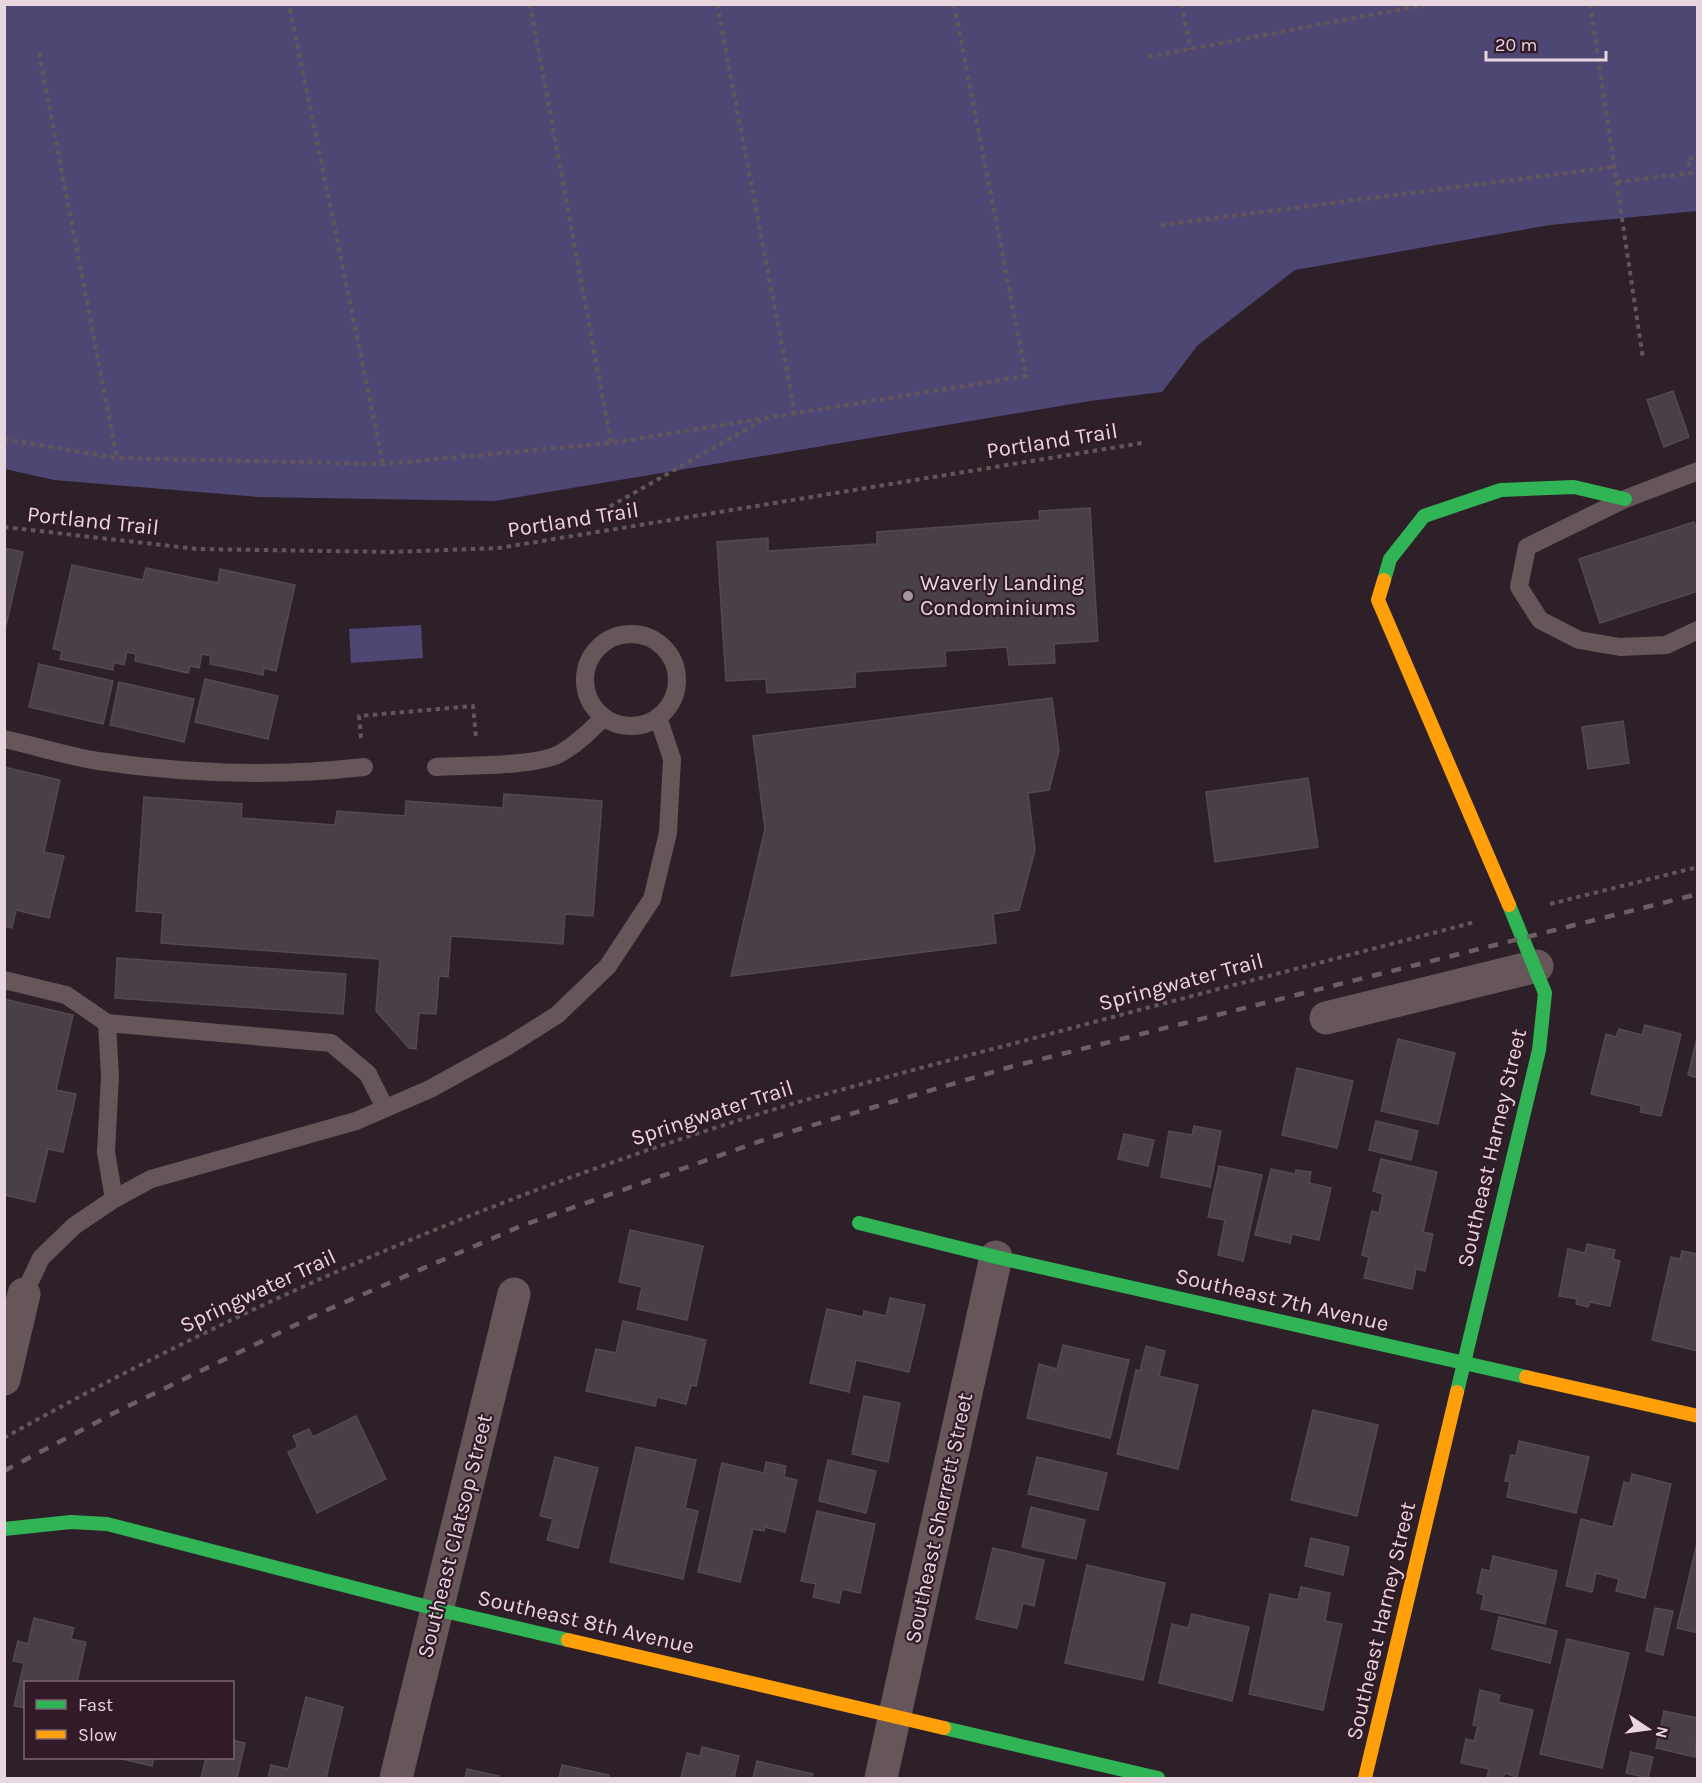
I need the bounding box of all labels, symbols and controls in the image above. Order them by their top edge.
scale bar [1486,24,1606,62]
text: 20 m [1495,34,1537,56]
street label: Portland Trail [985,418,1119,464]
street label: Portland Trail [506,497,640,543]
street label: Portland Trail [26,501,160,541]
place label: Waverly Landing Condominiums [920,570,1085,621]
marker: Waverly Landing Condominiums [901,589,915,603]
street label: Springwater Trail [1096,948,1266,1016]
street label: Southeast Harney Street [1452,1026,1532,1270]
street label: Springwater Trail [627,1074,797,1152]
street label: Springwater Trail [176,1243,340,1339]
street label: Southeast 7th Avenue [1173,1263,1391,1337]
street label: Southeast Sherrett Street [900,1390,978,1646]
street label: Southeast Clatsop Street [412,1411,498,1661]
street label: Southeast Harney Street [1341,1499,1421,1743]
street label: Southeast 8th Avenue [475,1584,697,1660]
legend [24,1681,234,1759]
text: Fast [78,1694,113,1716]
north arrow [1618,1699,1678,1759]
text: Slow [78,1724,117,1746]
text: N [1652,1725,1673,1740]

